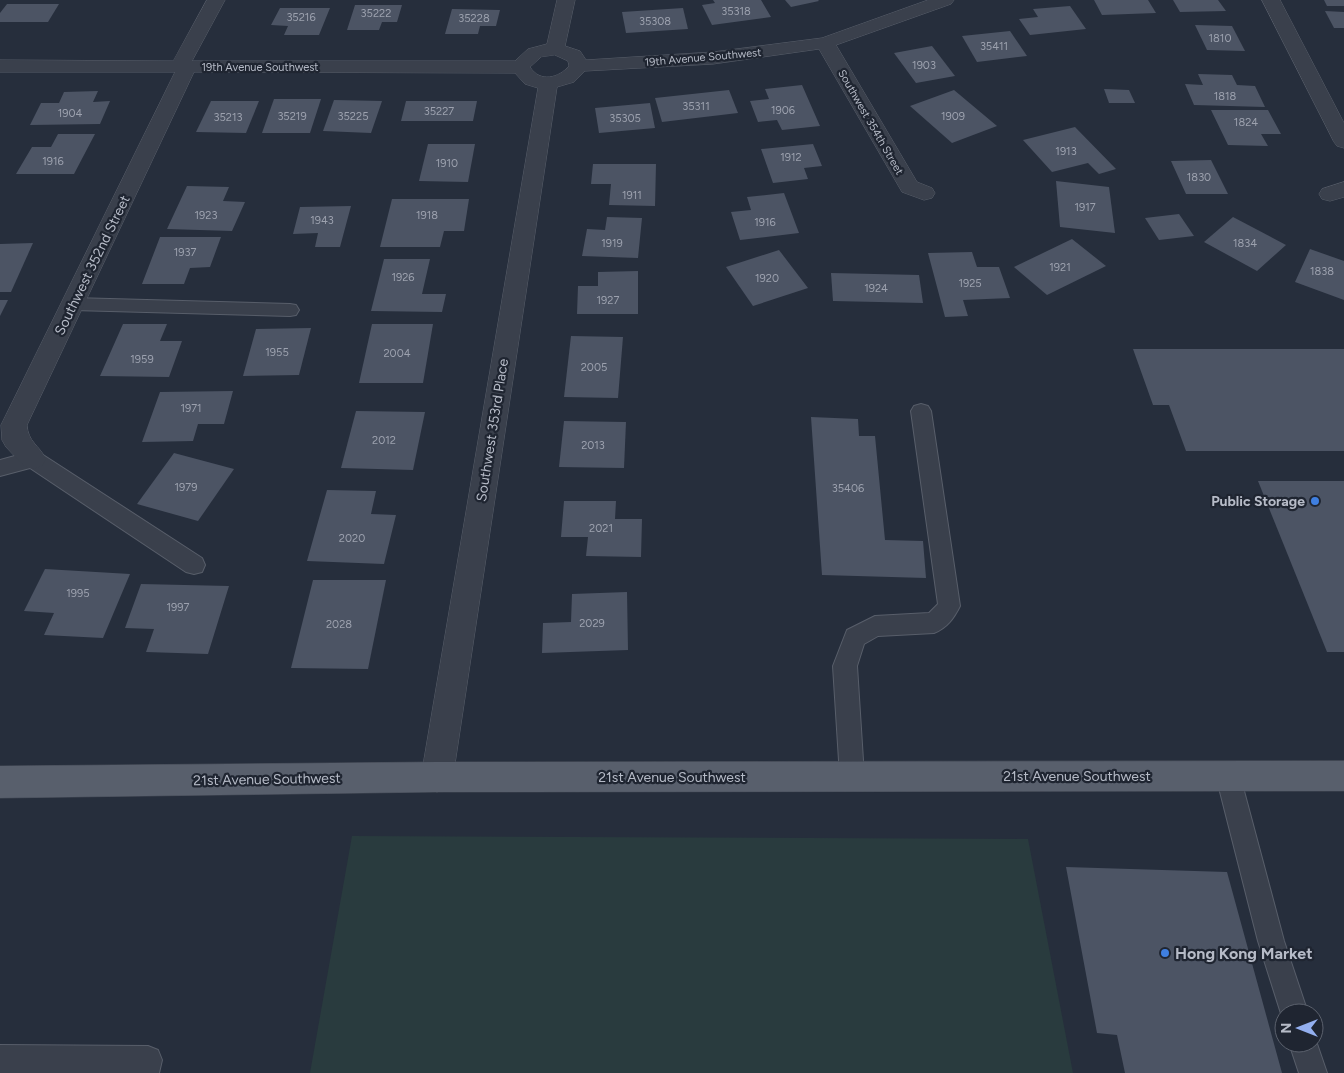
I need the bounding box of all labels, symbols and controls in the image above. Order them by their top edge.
house number: 35318 [721,5,751,18]
house number: 35222 [361,7,391,20]
house number: 35216 [286,11,316,24]
house number: 35228 [458,12,490,25]
house number: 35308 [639,15,671,28]
house number: 1810 [1209,32,1231,45]
house number: 35411 [980,40,1008,53]
street label: 19th Avenue Southwest [644,46,762,69]
house number: 1903 [912,59,936,72]
street label: 19th Avenue Southwest [202,61,318,74]
street label: Southwest 354th Street [835,67,906,177]
house number: 1818 [1214,90,1237,103]
house number: 35311 [682,100,710,113]
house number: 1906 [771,104,795,117]
house number: 35227 [424,105,454,118]
house number: 1904 [58,107,82,120]
house number: 35219 [277,110,307,123]
house number: 35225 [338,110,368,123]
house number: 1909 [941,110,965,123]
house number: 35213 [214,111,243,124]
house number: 35305 [609,112,641,125]
house number: 1824 [1234,116,1258,129]
house number: 1913 [1055,145,1077,158]
house number: 1912 [780,151,802,164]
house number: 1916 [42,155,64,168]
house number: 1910 [436,157,458,170]
house number: 1830 [1187,171,1211,184]
house number: 1911 [622,189,642,202]
street label: Southwest 352nd Street [51,193,134,338]
house number: 1917 [1074,201,1096,214]
house number: 1923 [195,209,217,222]
house number: 1918 [416,209,438,222]
house number: 1943 [310,214,334,227]
house number: 1916 [754,216,776,229]
house number: 1919 [601,237,623,250]
house number: 1834 [1233,237,1257,250]
house number: 1937 [174,246,196,259]
house number: 1921 [1049,261,1071,274]
house number: 1838 [1310,265,1334,278]
house number: 1926 [391,271,415,284]
house number: 1920 [755,272,779,285]
house number: 1925 [958,277,982,290]
house number: 1924 [864,282,888,295]
house number: 1927 [597,294,620,307]
house number: 1955 [265,346,289,359]
house number: 2004 [383,347,411,360]
house number: 1959 [130,353,154,366]
street label: Southwest 353rd Place [473,357,512,503]
house number: 2005 [581,361,607,374]
house number: 1971 [180,402,202,415]
house number: 2012 [372,434,396,447]
house number: 2013 [581,439,605,452]
house number: 1979 [175,481,197,494]
house number: 35406 [832,482,864,495]
place label: Public Storage [1211,493,1305,510]
marker: Public Storage [1309,495,1321,507]
house number: 2021 [589,522,613,535]
house number: 2020 [339,532,365,545]
house number: 1995 [66,587,90,600]
house number: 1997 [167,601,190,614]
house number: 2029 [579,617,605,630]
house number: 2028 [326,618,352,631]
street label: 21st Avenue Southwest [1003,768,1151,785]
street label: 21st Avenue Southwest [598,769,746,786]
street label: 21st Avenue Southwest [193,770,341,789]
place label: Hong Kong Market [1175,944,1313,963]
marker: Hong Kong Market [1159,947,1171,959]
north arrow [1274,1003,1324,1053]
text: N [1278,1023,1295,1033]

